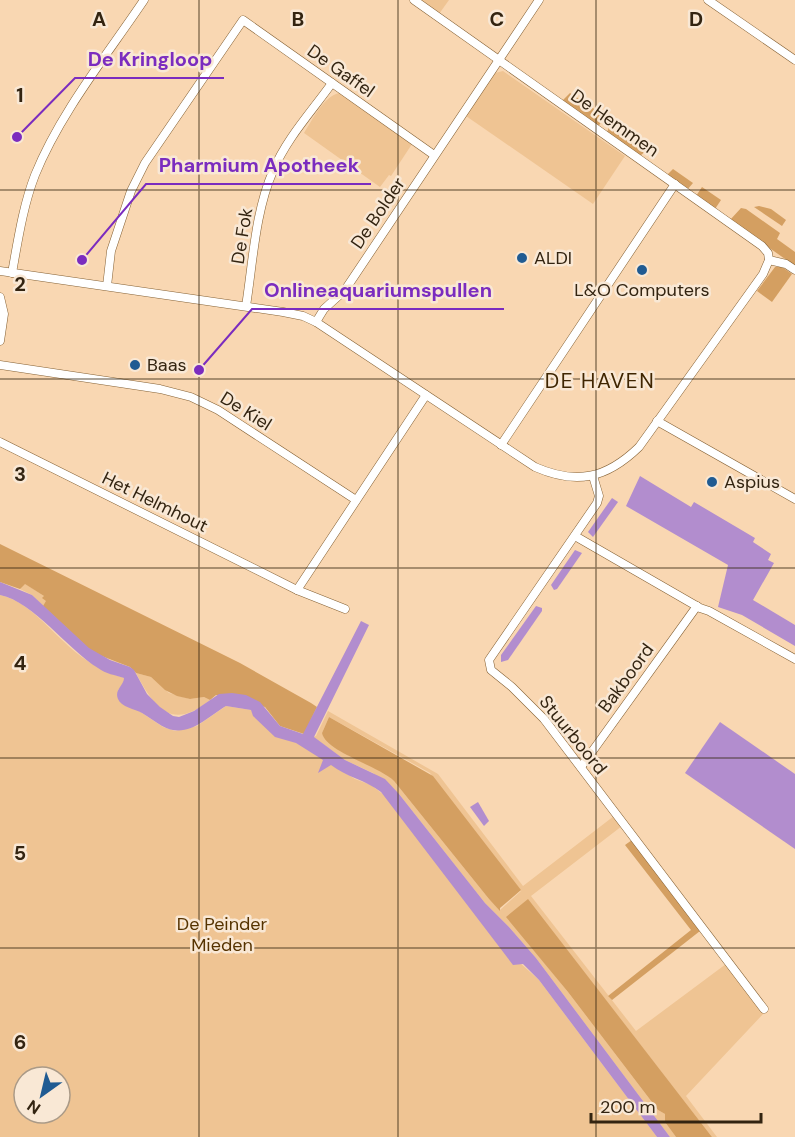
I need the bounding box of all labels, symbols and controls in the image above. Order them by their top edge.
text: A [92,6,106,32]
text: B [292,6,304,32]
text: C [490,6,504,32]
text: D [689,6,703,32]
street label: De Gaffel [303,39,379,103]
callout: De Kringloop [75,40,224,78]
text: De Kringloop [88,46,212,72]
text: 1 [16,82,24,108]
street label: De Hemmen [566,84,664,162]
callout: Pharmium Apotheek [146,146,371,184]
text: Pharmium Apotheek [159,152,360,178]
street label: De Bolder [345,172,411,253]
street label: De Fok [226,206,258,266]
place label: ALDI [534,246,572,270]
marker: ALDI [515,251,529,265]
marker: L&O Computers [635,263,649,277]
text: 2 [14,271,26,297]
callout: Onlineaquariumspullen [252,271,504,309]
text: Onlineaquariumspullen [264,277,492,303]
place label: L&O Computers [574,278,710,302]
place label: Baas [147,353,186,377]
marker: Baas [128,358,142,372]
district label: DE HAVEN [545,367,655,395]
street label: De Kiel [216,386,276,436]
text: 3 [14,461,26,487]
street label: Het Helmhout [98,466,212,538]
place label: Aspius [724,470,780,494]
marker: Aspius [705,475,719,489]
street label: Bakboord [593,639,659,717]
text: 4 [14,650,27,676]
street label: Stuurboord [534,691,612,779]
text: 5 [14,840,26,866]
park label: De Peinder Mieden [177,912,268,957]
text: 6 [14,1029,26,1055]
north arrow [12,1065,72,1125]
scale bar [591,1086,760,1124]
text: N [23,1095,45,1119]
text: 200 m [600,1095,656,1119]

